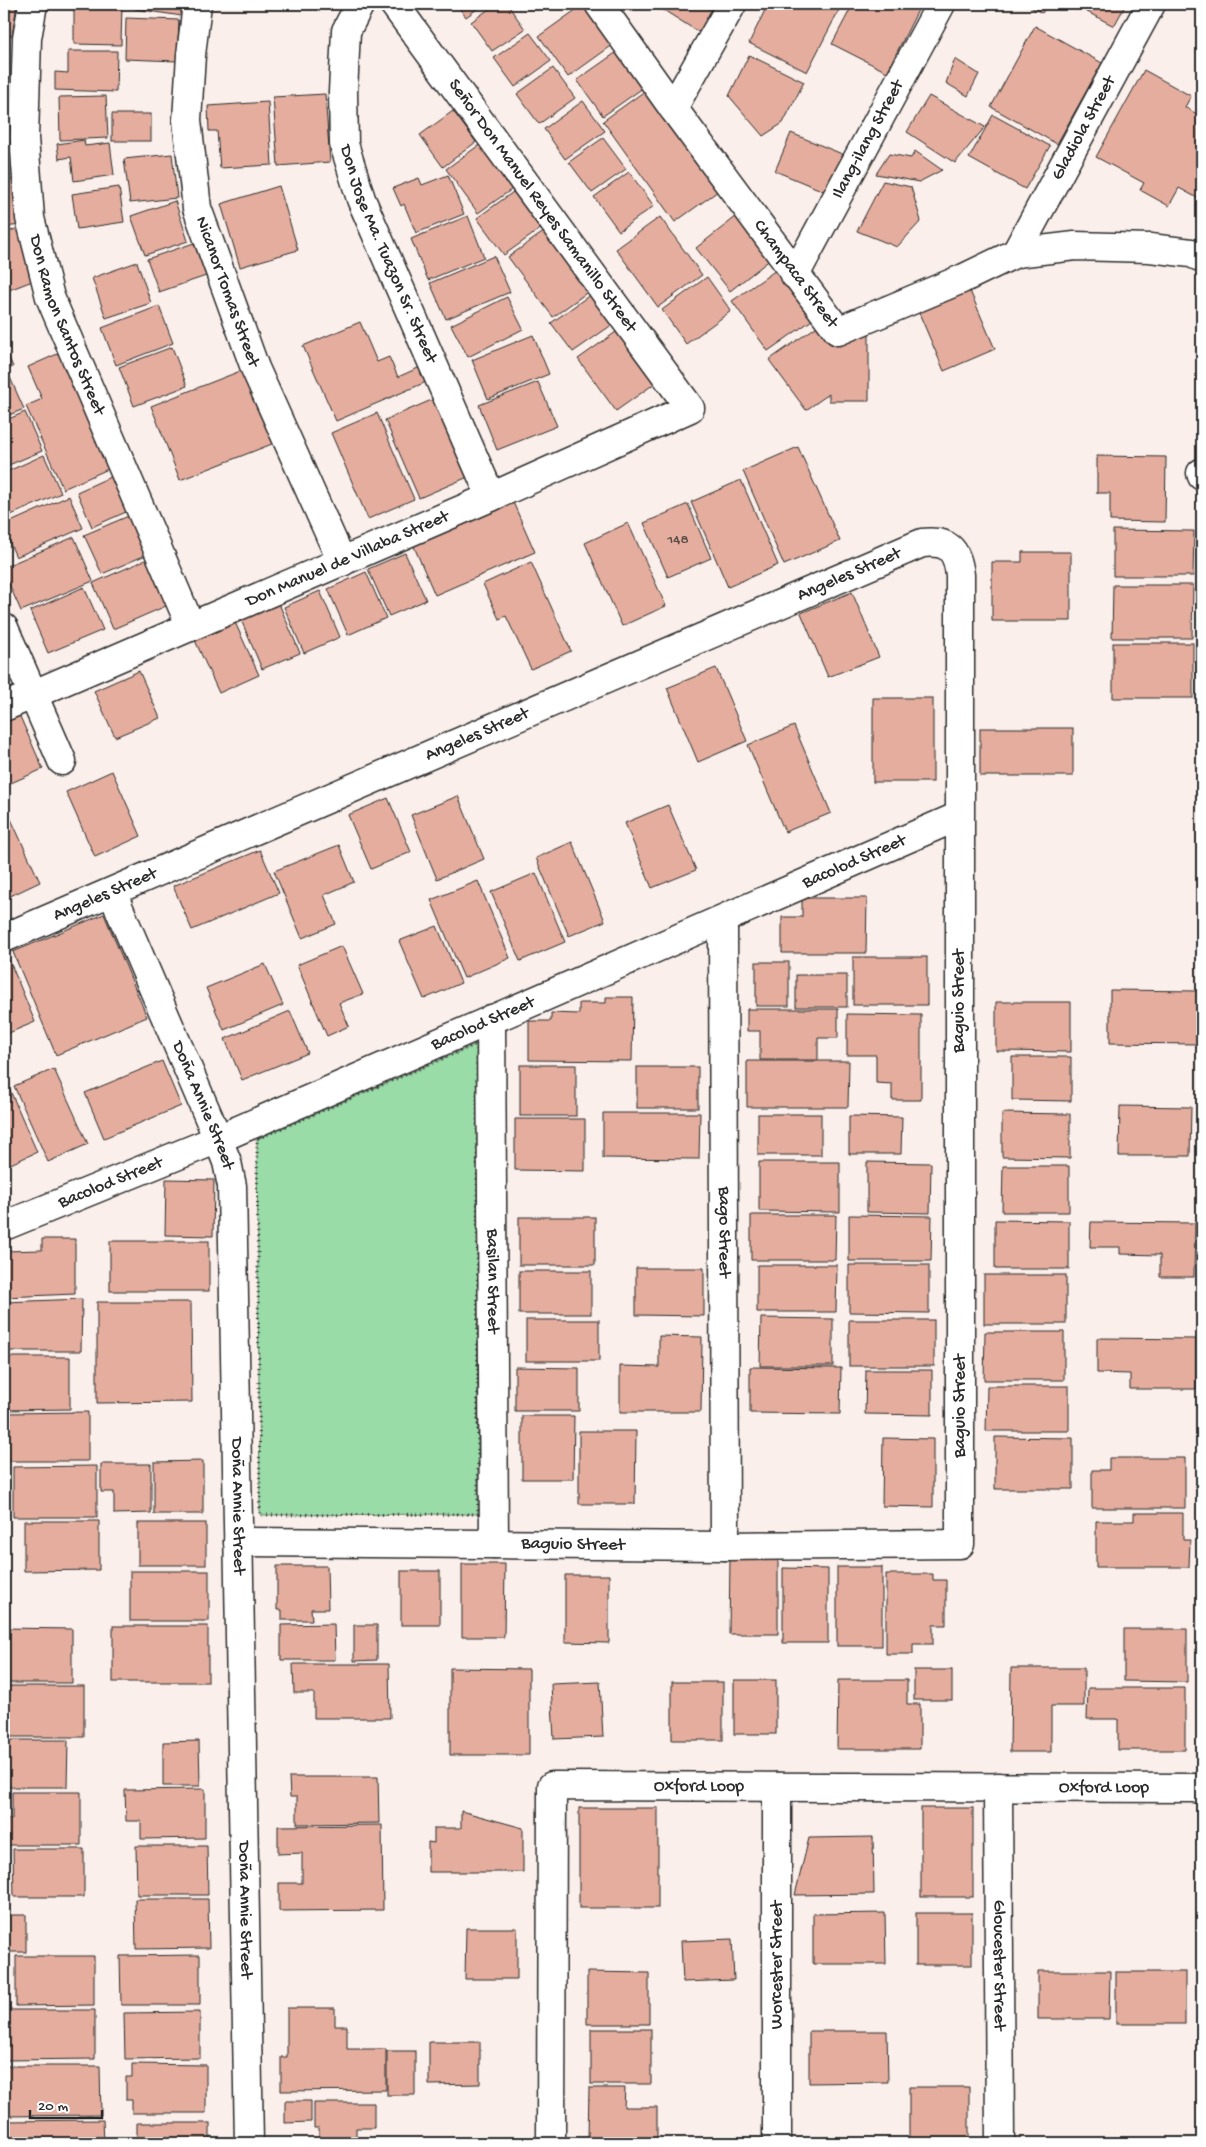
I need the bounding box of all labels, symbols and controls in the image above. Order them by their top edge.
street label: Gladiola Street [1047,71,1121,184]
street label: Señor Don Manuel Reyes Samanillo Street [443,75,642,338]
street label: Ilang-ilang Street [828,75,909,202]
street label: Don Jose Ma. Tuazon Sr. Street [334,142,442,368]
street label: Nicanor Tomas Street [190,214,265,371]
street label: Champaca Street [749,216,844,334]
street label: Don Ramon Santos Street [24,232,110,420]
street label: Don Manuel de Villaba Street [242,505,454,612]
house number: 148 [666,531,689,549]
street label: Angeles Street [794,542,906,606]
street label: Angeles Street [422,702,534,766]
street label: Bacolod Street [798,829,911,894]
street label: Angeles Street [50,862,162,926]
street label: Baguio Street [949,948,970,1054]
street label: Bacolod Street [427,991,539,1056]
street label: Doña Annie Street [166,1037,239,1173]
street label: Bacolod Street [54,1151,167,1214]
street label: Bago Street [713,1185,735,1279]
street label: Basilan Street [482,1228,503,1335]
street label: Baguio Street [950,1353,971,1459]
street label: Doña Annie Street [226,1436,249,1576]
street label: Baguio Street [520,1534,627,1556]
street label: Oxford Loop [654,1776,744,1797]
street label: Oxford Loop [1059,1777,1149,1798]
street label: Doña Annie Street [233,1840,257,1980]
street label: Worcester Street [767,1899,788,2029]
street label: Gloucester Street [988,1900,1010,2032]
scale bar [30,2087,102,2119]
text: 20 m [38,2098,68,2116]

